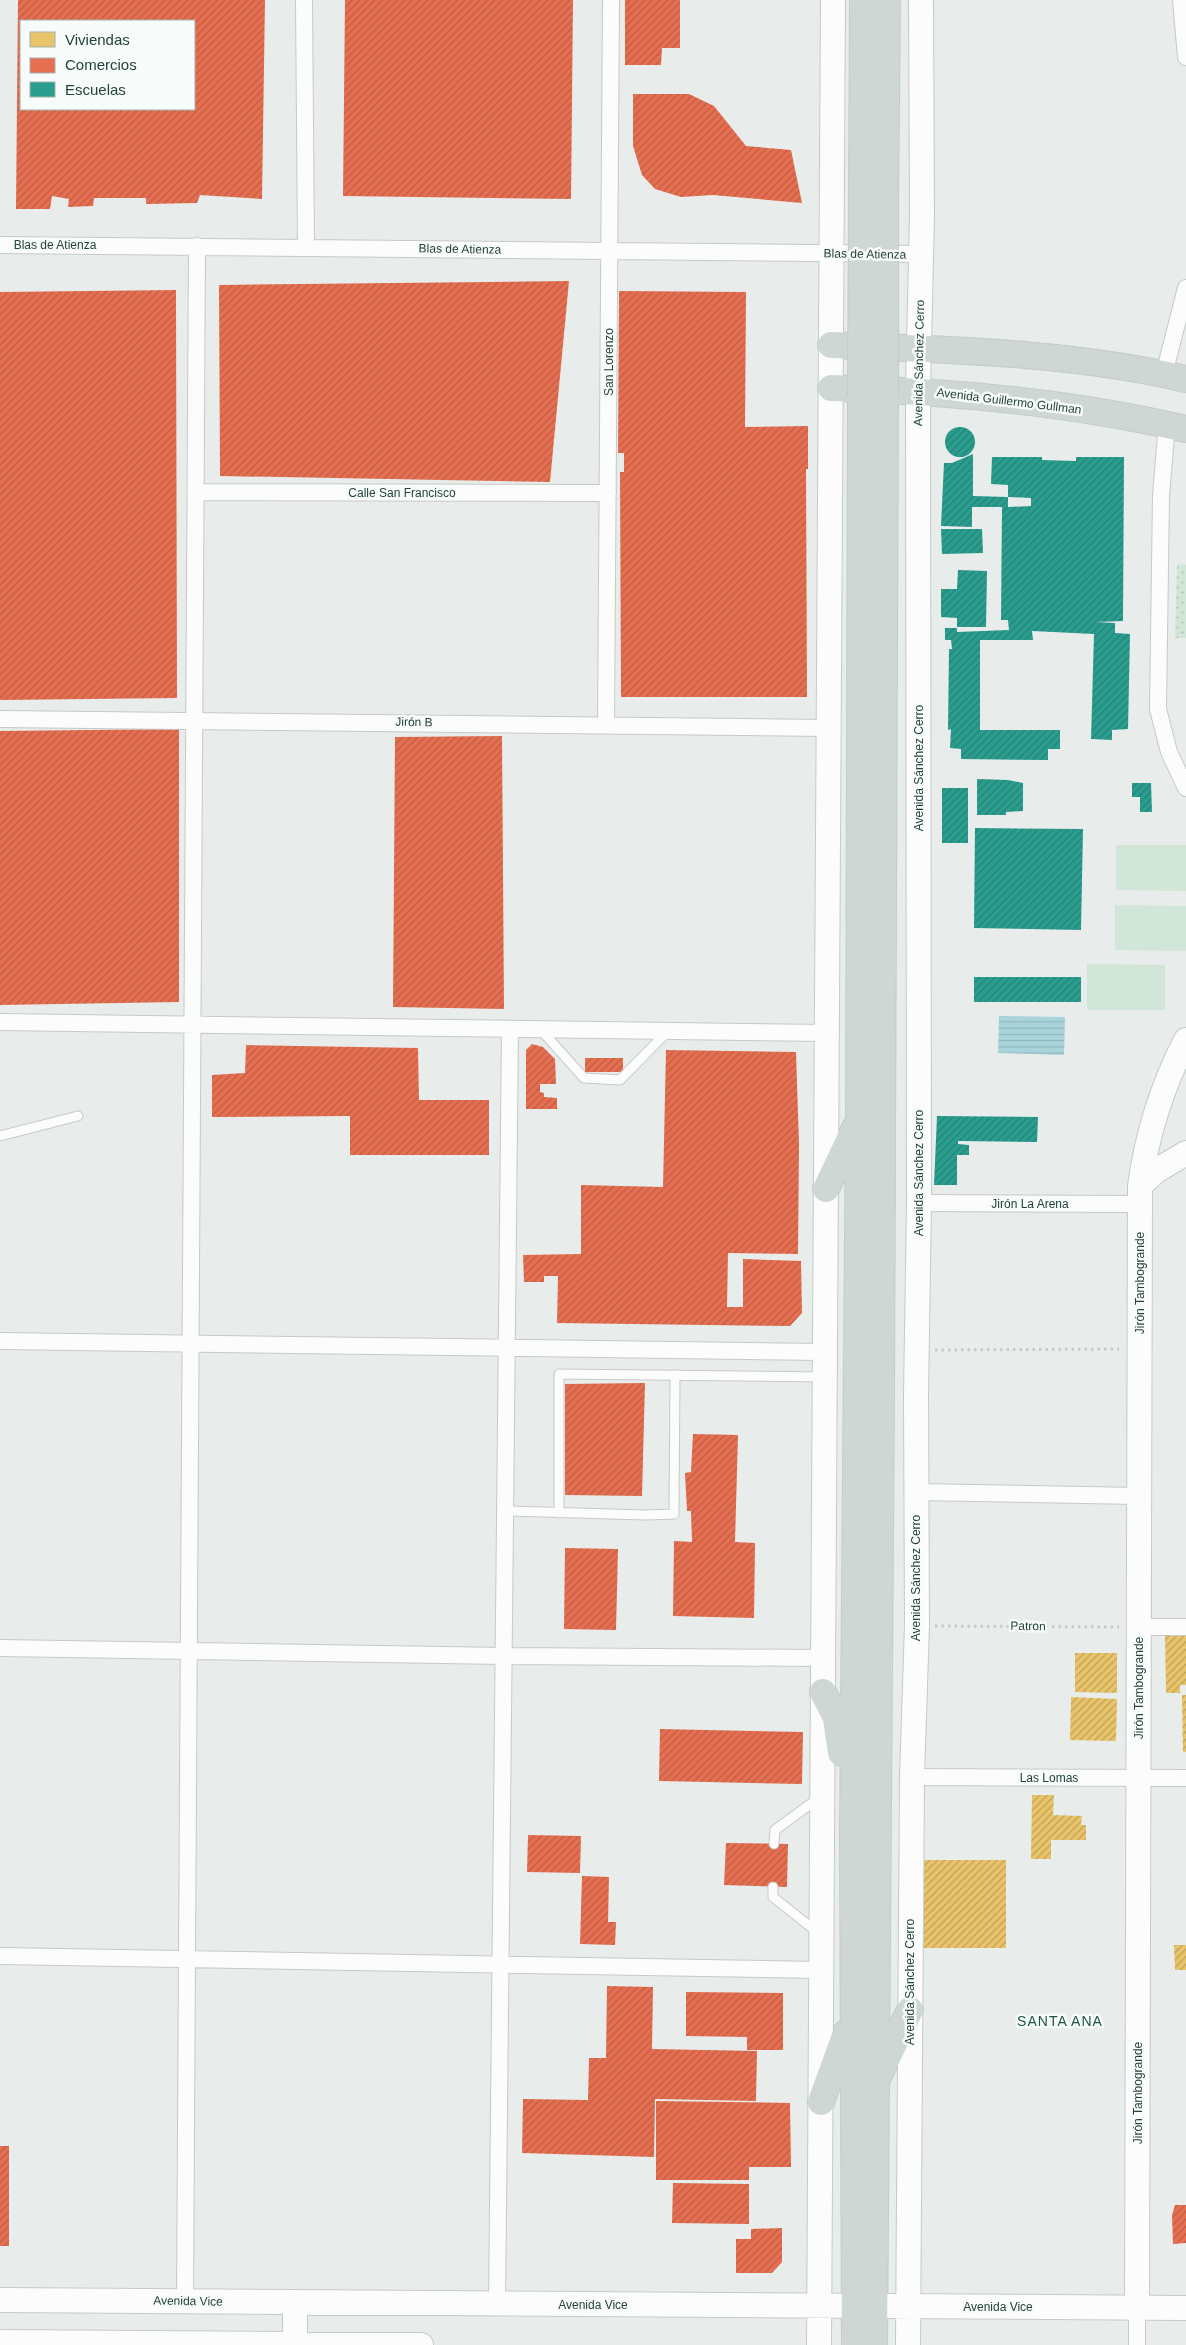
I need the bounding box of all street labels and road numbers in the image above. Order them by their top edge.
street label: Blas de Atienza [14,238,97,252]
street label: Blas de Atienza [419,241,502,257]
street label: Blas de Atienza [824,246,907,262]
street label: Avenida Sánchez Cerro [911,299,927,426]
street label: San Lorenzo [602,328,616,396]
street label: Avenida Guillermo Gullman [936,385,1082,417]
street label: Calle San Francisco [348,486,456,500]
street label: Avenida Sánchez Cerro [912,704,926,831]
street label: Jirón B [395,715,433,729]
street label: Avenida Sánchez Cerro [912,1109,926,1236]
street label: Jirón La Arena [991,1197,1069,1211]
street label: Jirón Tambogrande [1133,1231,1147,1334]
street label: Avenida Sánchez Cerro [909,1514,923,1641]
street label: Patron [1010,1619,1046,1633]
street label: Jirón Tambogrande [1132,1636,1146,1739]
street label: Las Lomas [1020,1771,1078,1785]
street label: Avenida Sánchez Cerro [903,1918,917,2045]
street label: Jirón Tambogrande [1131,2041,1145,2144]
street label: Avenida Vice [153,2293,223,2309]
street label: Avenida Vice [558,2298,628,2312]
street label: Avenida Vice [963,2300,1033,2314]

